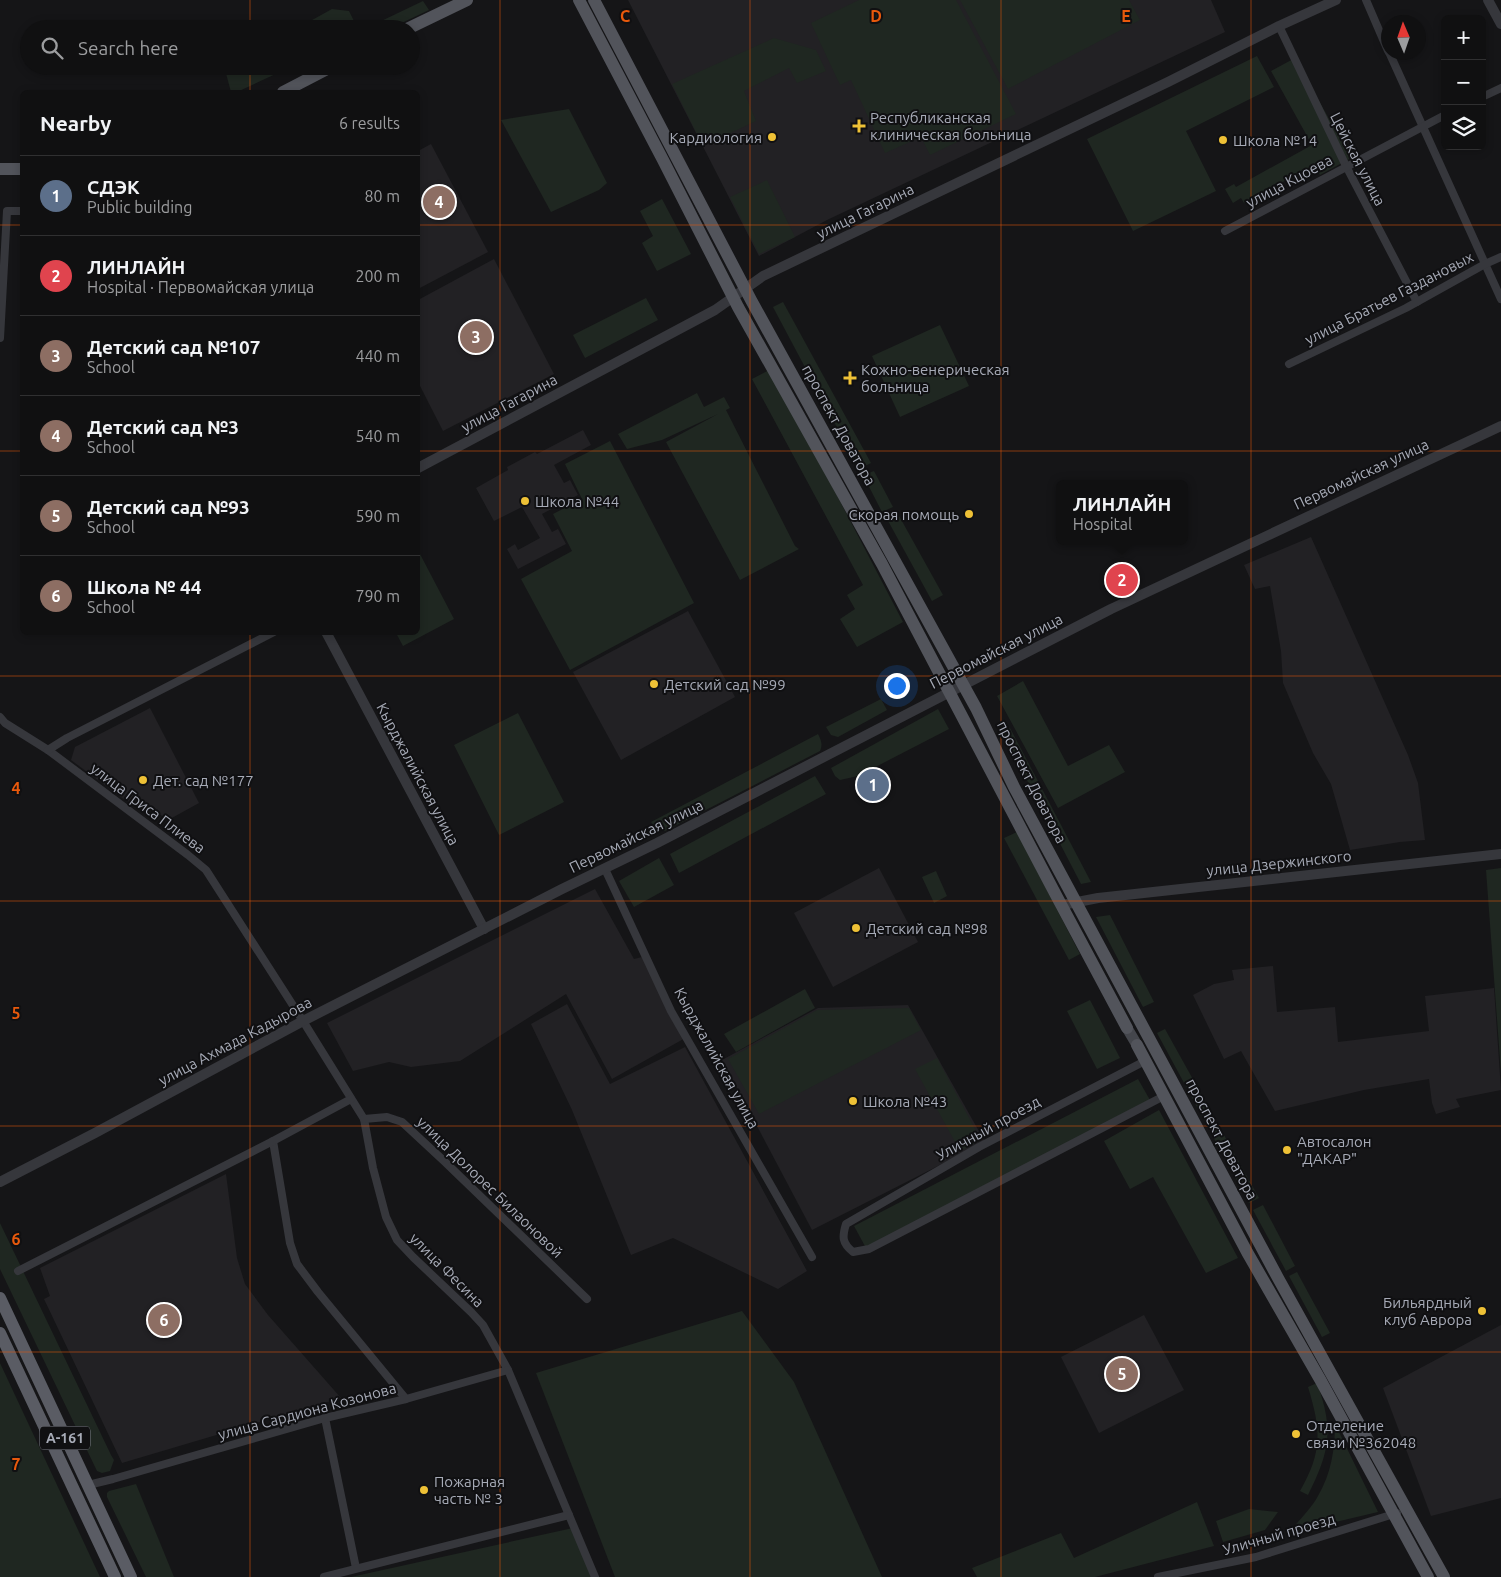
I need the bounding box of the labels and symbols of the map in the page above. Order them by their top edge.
text: C [620,7,630,25]
text: D [870,7,882,25]
text: E [1121,7,1131,25]
north arrow [1381,15,1426,60]
place label: Республиканская клиническая больница [870,109,1032,143]
street label: Цейская улица [1327,109,1389,209]
marker: Республиканская клиническая больница [852,119,866,133]
place label: Кардиология [669,129,762,146]
marker: Кардиология [766,131,778,143]
place label: Школа №14 [1233,132,1317,149]
marker: Школа №14 [1217,134,1229,146]
street label: улица Кцоева [1243,151,1335,211]
street label: улица Гагарина [814,180,916,242]
pin: 4 [423,183,455,221]
street label: улица Братьев Газдановых [1302,248,1476,348]
pin: 3 [460,318,492,356]
place label: Кожно-венерическая больница [861,361,1010,395]
street label: проспект Доватора [799,362,879,488]
street label: улица Гагарина [458,371,560,435]
marker: Кожно-венерическая больница [843,371,857,385]
street label: Первомайская улица [1291,435,1431,513]
place label: Школа №44 [535,493,619,510]
marker: Школа №44 [519,495,531,507]
place label: Скорая помощь [848,506,959,523]
marker: Скорая помощь [963,508,975,520]
pin: 2 [1106,561,1138,599]
street label: Первомайская улица [927,610,1065,692]
your location [884,673,910,699]
place label: Детский сад №99 [664,676,786,693]
marker: Детский сад №99 [648,678,660,690]
street label: Кырджалийская улица [373,700,463,848]
street label: проспект Доватора [994,718,1070,846]
street label: улица Гриса Плиева [87,759,209,857]
pin: 1 [857,766,889,804]
place label: Дет. сад №177 [153,772,254,789]
marker: Дет. сад №177 [137,774,149,786]
text: 4 [11,779,21,797]
street label: Первомайская улица [566,796,706,876]
street label: улица Дзержинского [1206,847,1352,879]
place label: Детский сад №98 [866,920,988,937]
marker: Детский сад №98 [850,922,862,934]
street label: Кырджалийская улица [671,985,763,1131]
street label: улица Ахмада Кадырова [155,993,315,1089]
text: 5 [11,1004,21,1022]
street label: проспект Доватора [1183,1075,1261,1203]
street label: Уличный проезд [933,1092,1043,1164]
place label: Школа №43 [863,1093,947,1110]
marker: Школа №43 [847,1095,859,1107]
street label: улица Долорес Билаоновой [414,1113,566,1261]
place label: Автосалон "ДАКАР" [1297,1133,1371,1167]
marker: Автосалон "ДАКАР" [1281,1144,1293,1156]
street label: улица Фесина [406,1229,488,1311]
text: 6 [11,1230,21,1248]
place label: Бильярдный клуб Аврора [1383,1294,1472,1328]
pin: 6 [148,1301,180,1339]
marker: Бильярдный клуб Аврора [1476,1305,1488,1317]
pin: 5 [1106,1355,1138,1393]
street label: улица Сардиона Козонова [216,1379,398,1443]
place label: Отделение связи №362048 [1306,1417,1416,1451]
road number: А-161 [40,1426,90,1450]
marker: Отделение связи №362048 [1290,1428,1302,1440]
text: 7 [11,1455,21,1473]
place label: Пожарная часть № 3 [434,1473,505,1507]
marker: Пожарная часть № 3 [418,1484,430,1496]
street label: Уличный проезд [1221,1510,1337,1558]

